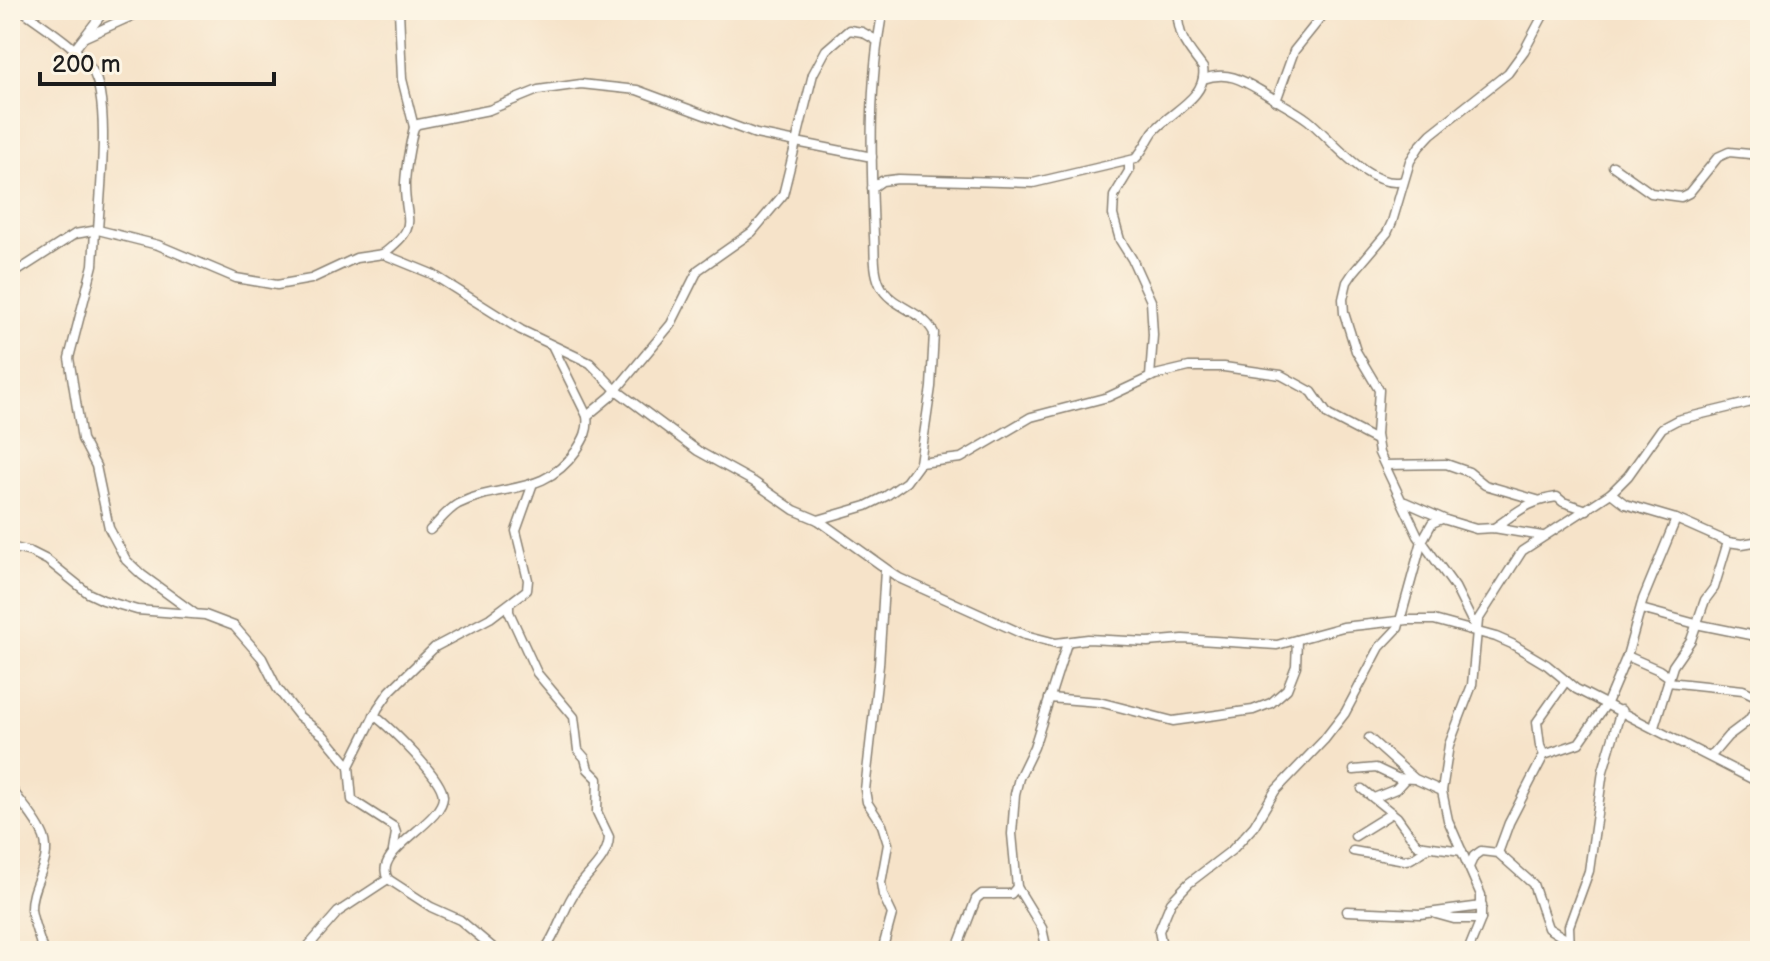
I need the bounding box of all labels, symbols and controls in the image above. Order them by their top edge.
scale bar [40,36,274,86]
text: 200 m [52,50,121,79]

